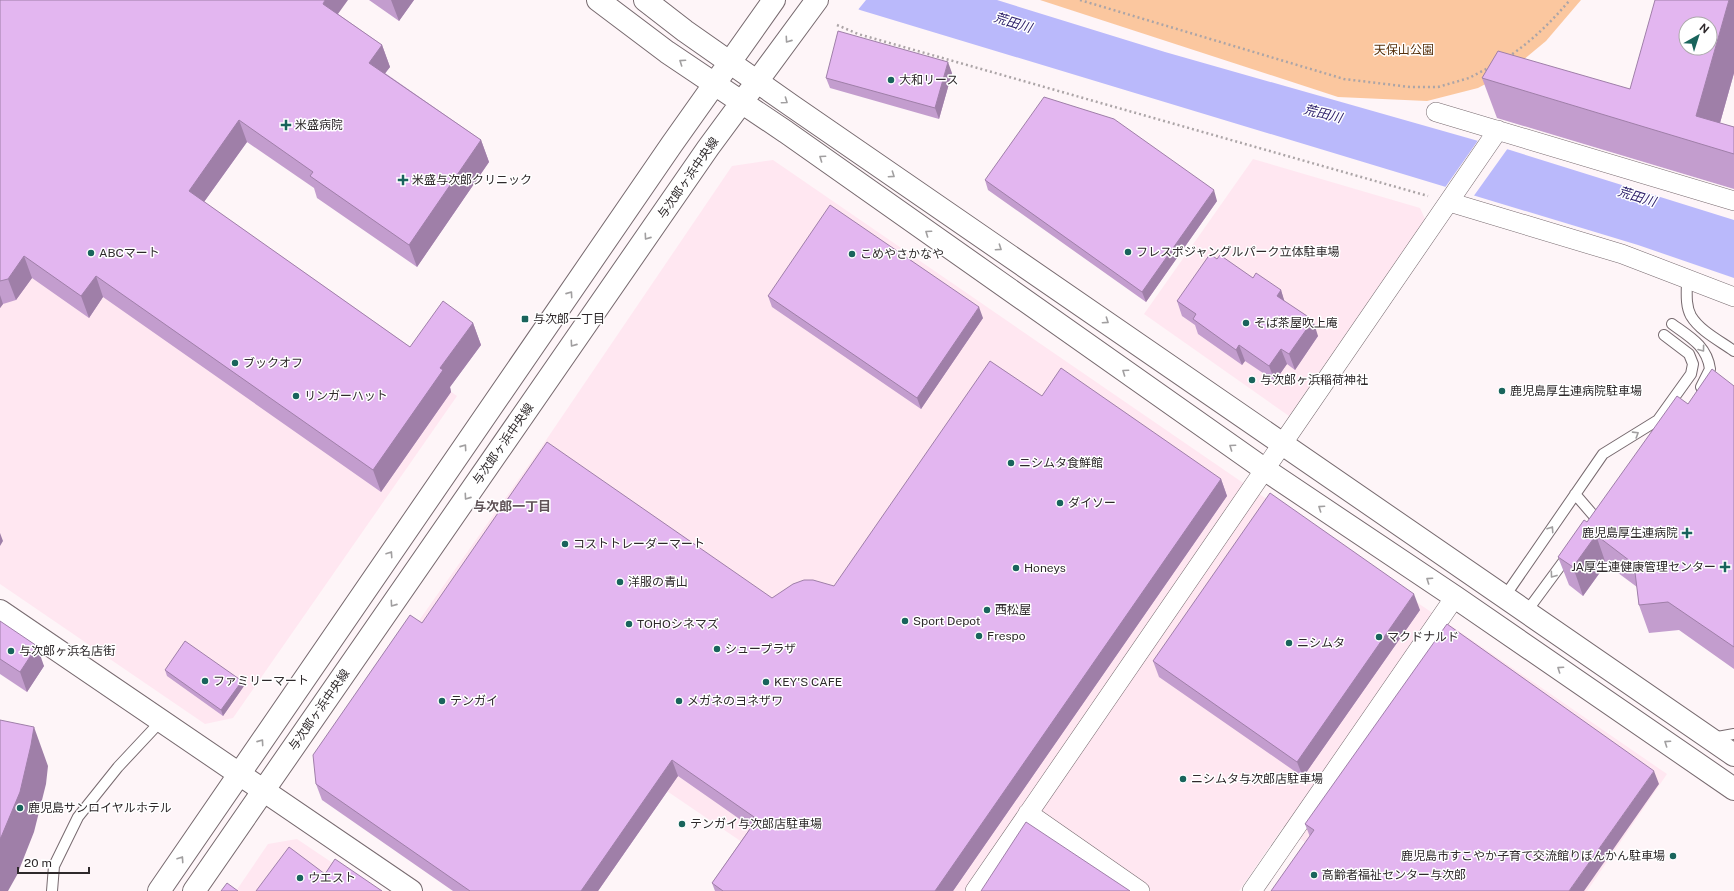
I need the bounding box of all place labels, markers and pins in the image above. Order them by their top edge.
place label: 大和リース [899,73,958,87]
marker: 大和リース [886,75,896,85]
place label: 米盛病院 [295,118,343,132]
marker: 米盛病院 [280,119,292,131]
place label: 米盛与次郎クリニック [412,173,532,187]
marker: 米盛与次郎クリニック [397,174,409,186]
place label: フレスポジャングルパーク立体駐車場 [1136,245,1339,259]
place label: ABCマート [99,246,160,260]
place label: こめやさかなや [860,247,944,261]
marker: フレスポジャングルパーク立体駐車場 [1123,247,1133,257]
marker: ABCマート [86,248,96,258]
marker: こめやさかなや [847,249,857,259]
place label: 与次郎一丁目 [533,312,605,326]
marker: 与次郎一丁目 [520,314,530,324]
place label: そば茶屋吹上庵 [1254,316,1338,330]
marker: そば茶屋吹上庵 [1241,318,1251,328]
place label: ブックオフ [243,356,303,370]
marker: ブックオフ [230,358,240,368]
place label: 与次郎ヶ浜稲荷神社 [1260,373,1368,387]
marker: 与次郎ヶ浜稲荷神社 [1247,375,1257,385]
place label: 鹿児島厚生連病院駐車場 [1510,384,1642,398]
marker: 鹿児島厚生連病院駐車場 [1497,386,1507,396]
place label: リンガーハット [304,389,388,403]
marker: リンガーハット [291,391,301,401]
place label: ニシムタ食鮮館 [1019,456,1103,470]
marker: ニシムタ食鮮館 [1006,458,1016,468]
place label: ダイソー [1068,496,1116,510]
marker: ダイソー [1055,498,1065,508]
place label: 鹿児島厚生連病院 [1582,526,1678,540]
marker: 鹿児島厚生連病院 [1681,527,1693,539]
place label: コストトレーダーマート [573,537,705,551]
marker: コストトレーダーマート [560,539,570,549]
place label: JA厚生連健康管理センター [1571,560,1716,574]
place label: Honeys [1024,561,1066,575]
marker: JA厚生連健康管理センター [1719,561,1731,573]
marker: Honeys [1011,563,1021,573]
place label: 洋服の青山 [628,575,688,589]
marker: 洋服の青山 [615,577,625,587]
place label: 西松屋 [995,603,1031,617]
marker: 西松屋 [982,605,992,615]
place label: Sport Depot [913,614,981,628]
marker: Sport Depot [900,616,910,626]
place label: TOHOシネマズ [637,617,719,631]
marker: TOHOシネマズ [624,619,634,629]
place label: Frespo [987,629,1026,643]
place label: マクドナルド [1387,630,1459,644]
marker: Frespo [974,631,984,641]
marker: マクドナルド [1374,632,1384,642]
place label: ニシムタ [1297,636,1345,650]
marker: ニシムタ [1284,638,1294,648]
place label: シュープラザ [725,642,796,656]
place label: 与次郎ヶ浜名店街 [19,644,115,658]
marker: シュープラザ [712,644,722,654]
marker: 与次郎ヶ浜名店街 [6,646,16,656]
place label: ファミリーマート [213,674,309,688]
place label: KEY'S CAFE [774,675,842,689]
marker: ファミリーマート [200,676,210,686]
marker: KEY'S CAFE [761,677,771,687]
place label: テンガイ [450,694,498,708]
place label: メガネのヨネザワ [687,694,783,708]
marker: テンガイ [437,696,447,706]
marker: メガネのヨネザワ [674,696,684,706]
place label: ニシムタ与次郎店駐車場 [1191,772,1323,786]
marker: ニシムタ与次郎店駐車場 [1178,774,1188,784]
place label: 鹿児島サンロイヤルホテル [28,801,172,815]
marker: 鹿児島サンロイヤルホテル [15,803,25,813]
place label: テンガイ与次郎店駐車場 [690,817,822,831]
marker: テンガイ与次郎店駐車場 [677,819,687,829]
place label: 鹿児島市すこやか子育て交流館りぼんかん駐車場 [1401,849,1665,863]
marker: 鹿児島市すこやか子育て交流館りぼんかん駐車場 [1668,851,1678,861]
place label: 高齢者福祉センター与次郎 [1322,868,1466,882]
marker: 高齢者福祉センター与次郎 [1309,870,1319,880]
place label: ウエスト [308,871,356,885]
marker: ウエスト [295,873,305,883]

